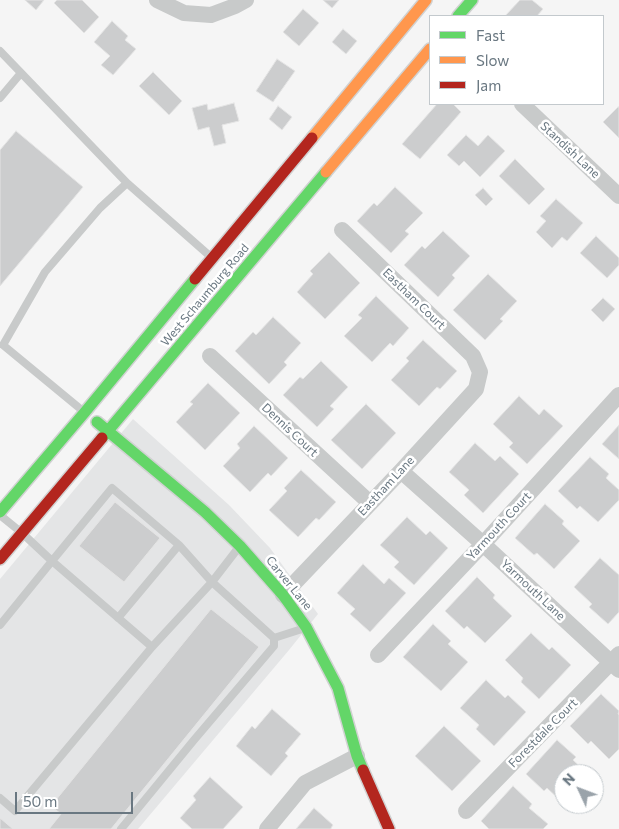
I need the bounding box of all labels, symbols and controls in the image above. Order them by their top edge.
legend [429,15,604,105]
text: Fast [476,26,505,44]
text: Slow [476,51,509,69]
text: Jam [476,76,501,94]
street label: Standish Lane [537,119,603,181]
street label: West Schaumburg Road [158,241,252,349]
street label: Eastham Court [380,266,448,332]
street label: Dennis Court [259,400,321,460]
street label: Eastham Lane [355,453,417,519]
street label: Yarmouth Court [464,489,534,563]
street label: Carver Lane [263,553,315,613]
street label: Yarmouth Lane [498,557,568,623]
street label: Forestdale Court [506,696,580,770]
north arrow [554,764,604,814]
text: N [559,769,578,789]
scale bar [18,782,135,814]
text: 50 m [23,792,57,810]

